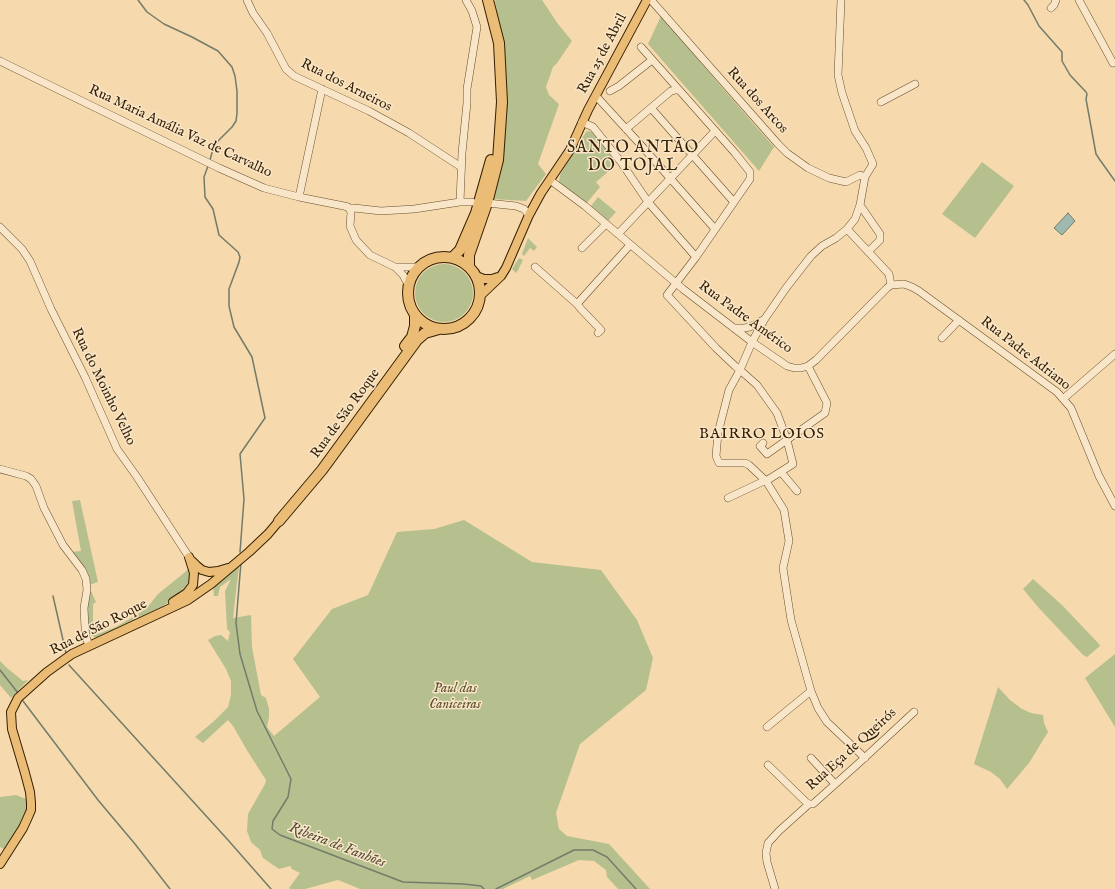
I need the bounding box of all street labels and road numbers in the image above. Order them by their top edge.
street label: Rua 25 de Abril [575,11,631,97]
street label: Rua dos Arneiros [298,56,394,116]
street label: Rua dos Arcos [723,65,791,137]
street label: Rua Maria Amália Vaz de Carvalho [86,82,274,182]
street label: Rua Padre Américo [695,278,795,358]
street label: Rua Padre Adriano [977,314,1073,394]
street label: Rua do Moinho Velho [67,326,139,448]
street label: Rua de São Roque [308,366,384,462]
street label: Rua de São Roque [48,596,150,660]
street label: Rua Eça de Queirós [804,705,900,795]

